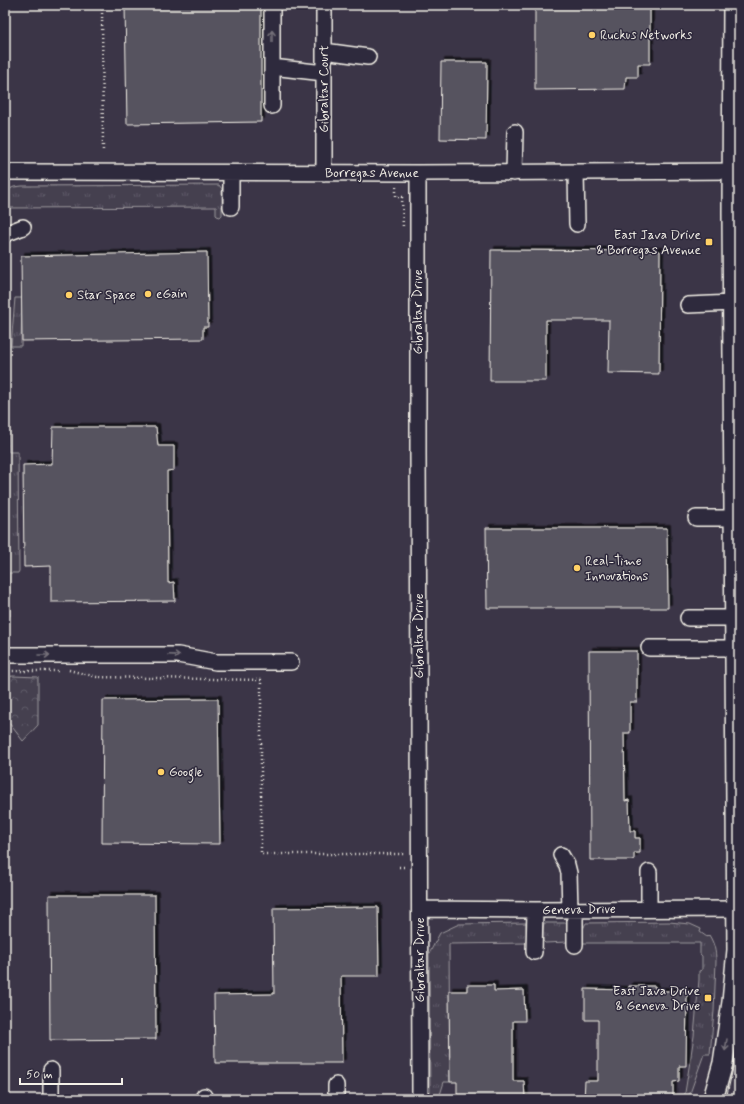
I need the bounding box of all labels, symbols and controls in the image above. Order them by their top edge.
place label: Ruckus Networks [600,27,693,44]
one-way arrow [268,30,276,43]
marker: Ruckus Networks [587,30,597,40]
street label: Gibraltar Court [316,45,333,133]
street label: Borregas Avenue [325,165,419,182]
place label: East Java Drive & Borregas Avenue [596,227,701,259]
marker: East Java Drive & Borregas Avenue [704,237,714,247]
street label: Gibraltar Drive [410,269,427,355]
place label: eGain [156,286,188,303]
place label: Star Space [77,287,136,304]
marker: eGain [143,289,153,299]
marker: Star Space [64,290,74,300]
place label: Real-Time Innovations [585,553,649,585]
marker: Real-Time Innovations [572,563,582,573]
street label: Gibraltar Drive [411,593,428,679]
one-way arrow [37,651,50,659]
one-way arrow [167,651,180,659]
place label: Google [169,764,203,783]
marker: Google [156,767,166,777]
street label: Geneva Drive [542,901,616,919]
street label: Gibraltar Drive [412,917,429,1003]
place label: East Java Drive & Geneva Drive [613,983,700,1015]
marker: East Java Drive & Geneva Drive [703,993,713,1003]
one-way arrow [722,1038,730,1051]
scale bar [20,1060,122,1086]
text: 50 m [26,1067,53,1083]

